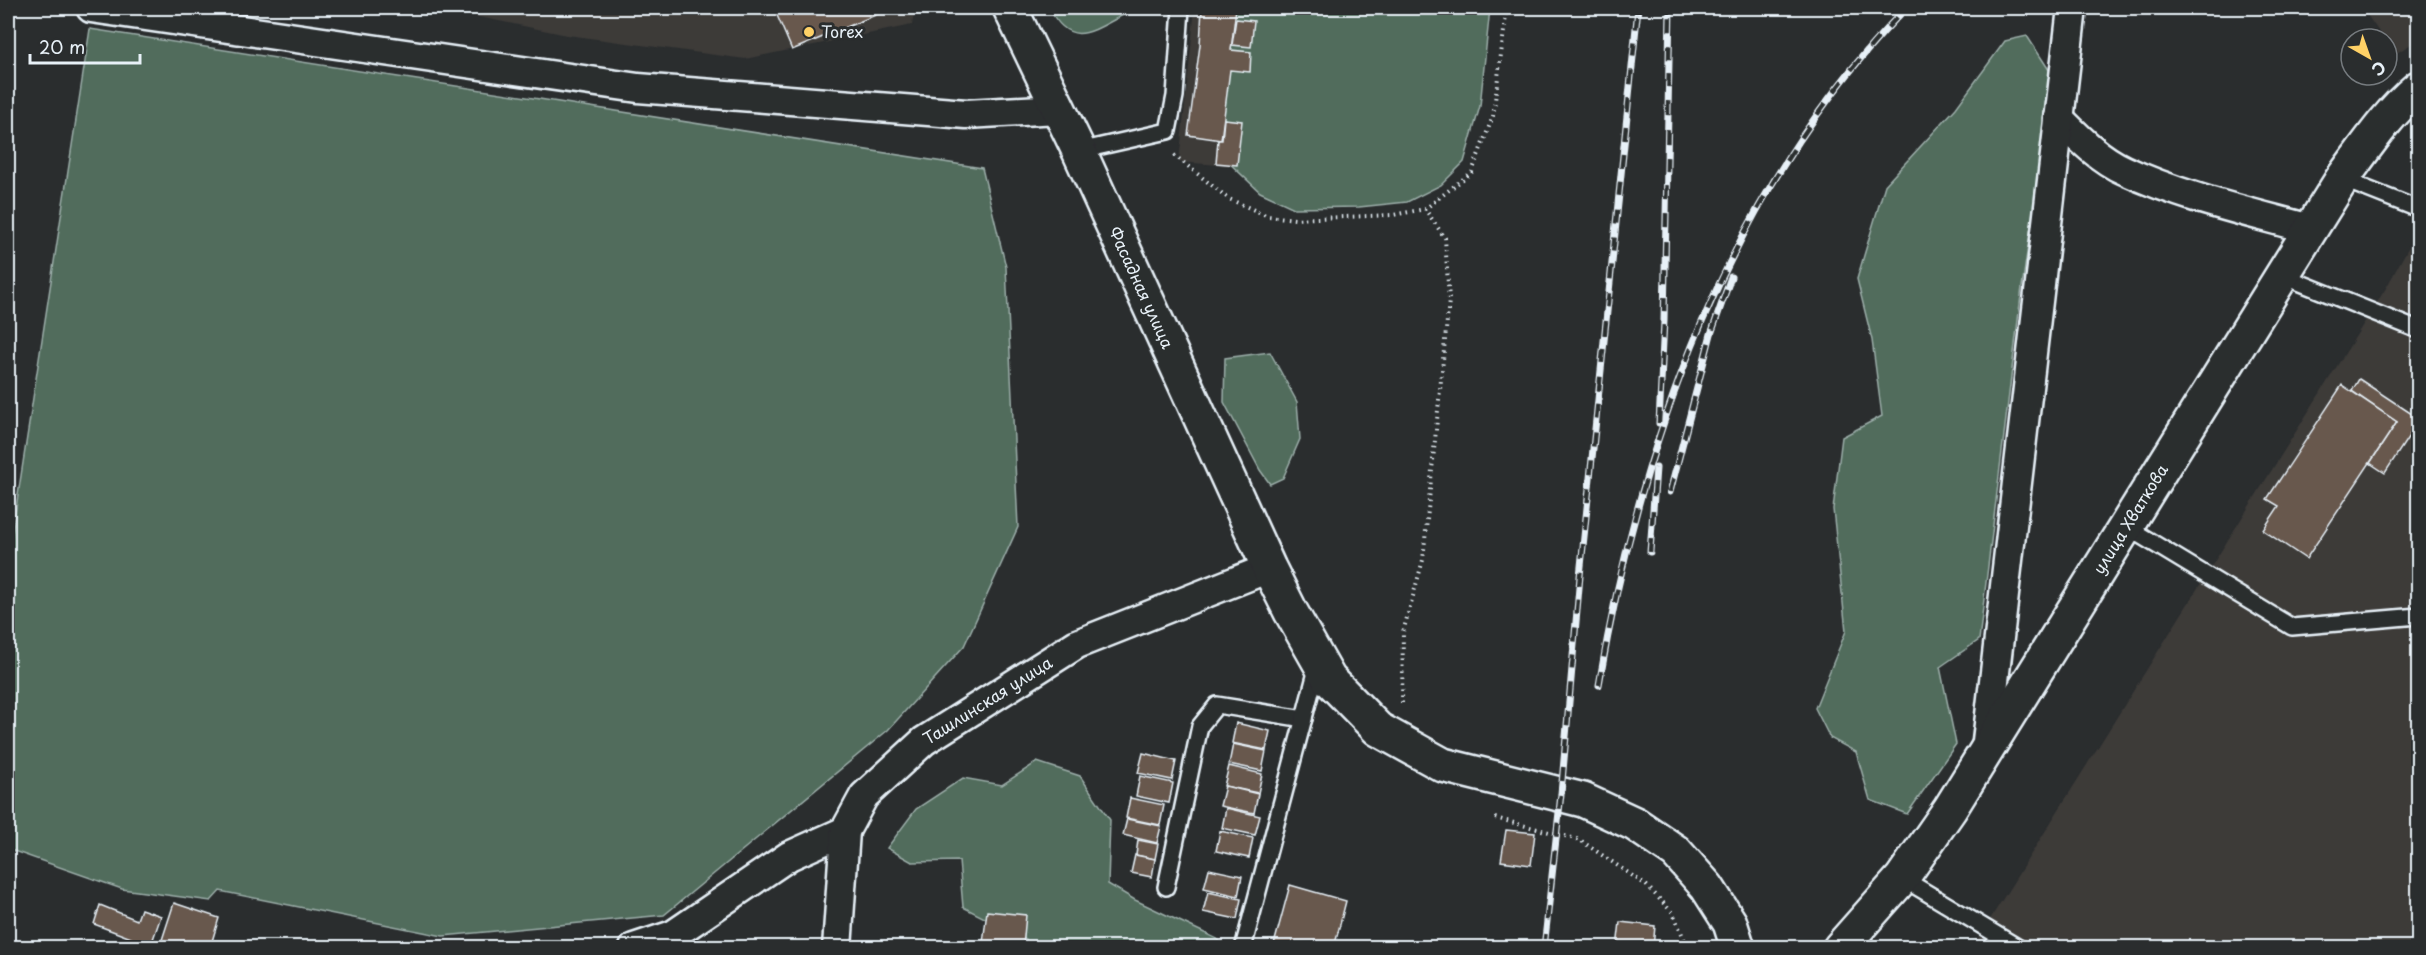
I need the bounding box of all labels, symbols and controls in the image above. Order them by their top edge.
place label: Torex [821,19,863,43]
marker: Torex [802,25,816,39]
scale bar [30,27,140,65]
north arrow [2339,27,2399,87]
text: 20 m [39,33,85,60]
text: С [2367,56,2392,82]
street label: Фасадная улица [1104,222,1180,352]
street label: улица Хваткова [2086,459,2173,578]
street label: Ташлинская улица [918,650,1057,750]

